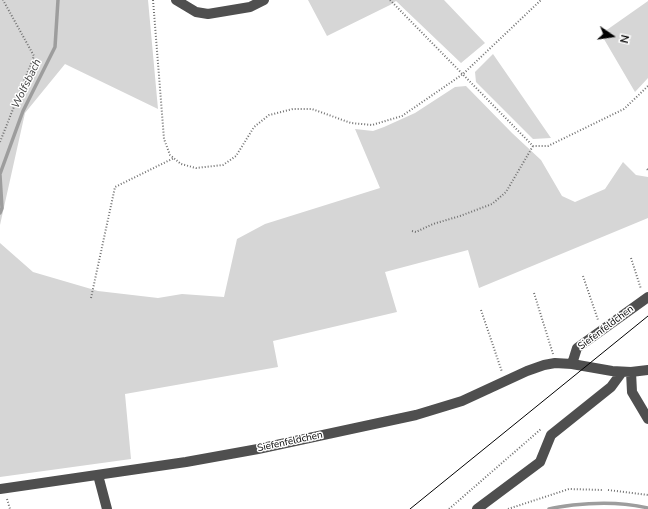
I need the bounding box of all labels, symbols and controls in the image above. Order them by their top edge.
north arrow [592,16,632,56]
text: N [616,33,632,45]
water label: Wolfsbach [9,57,45,111]
street label: Siefenfeldchen [576,303,636,353]
street label: Siefenfeldchen [256,429,324,455]

